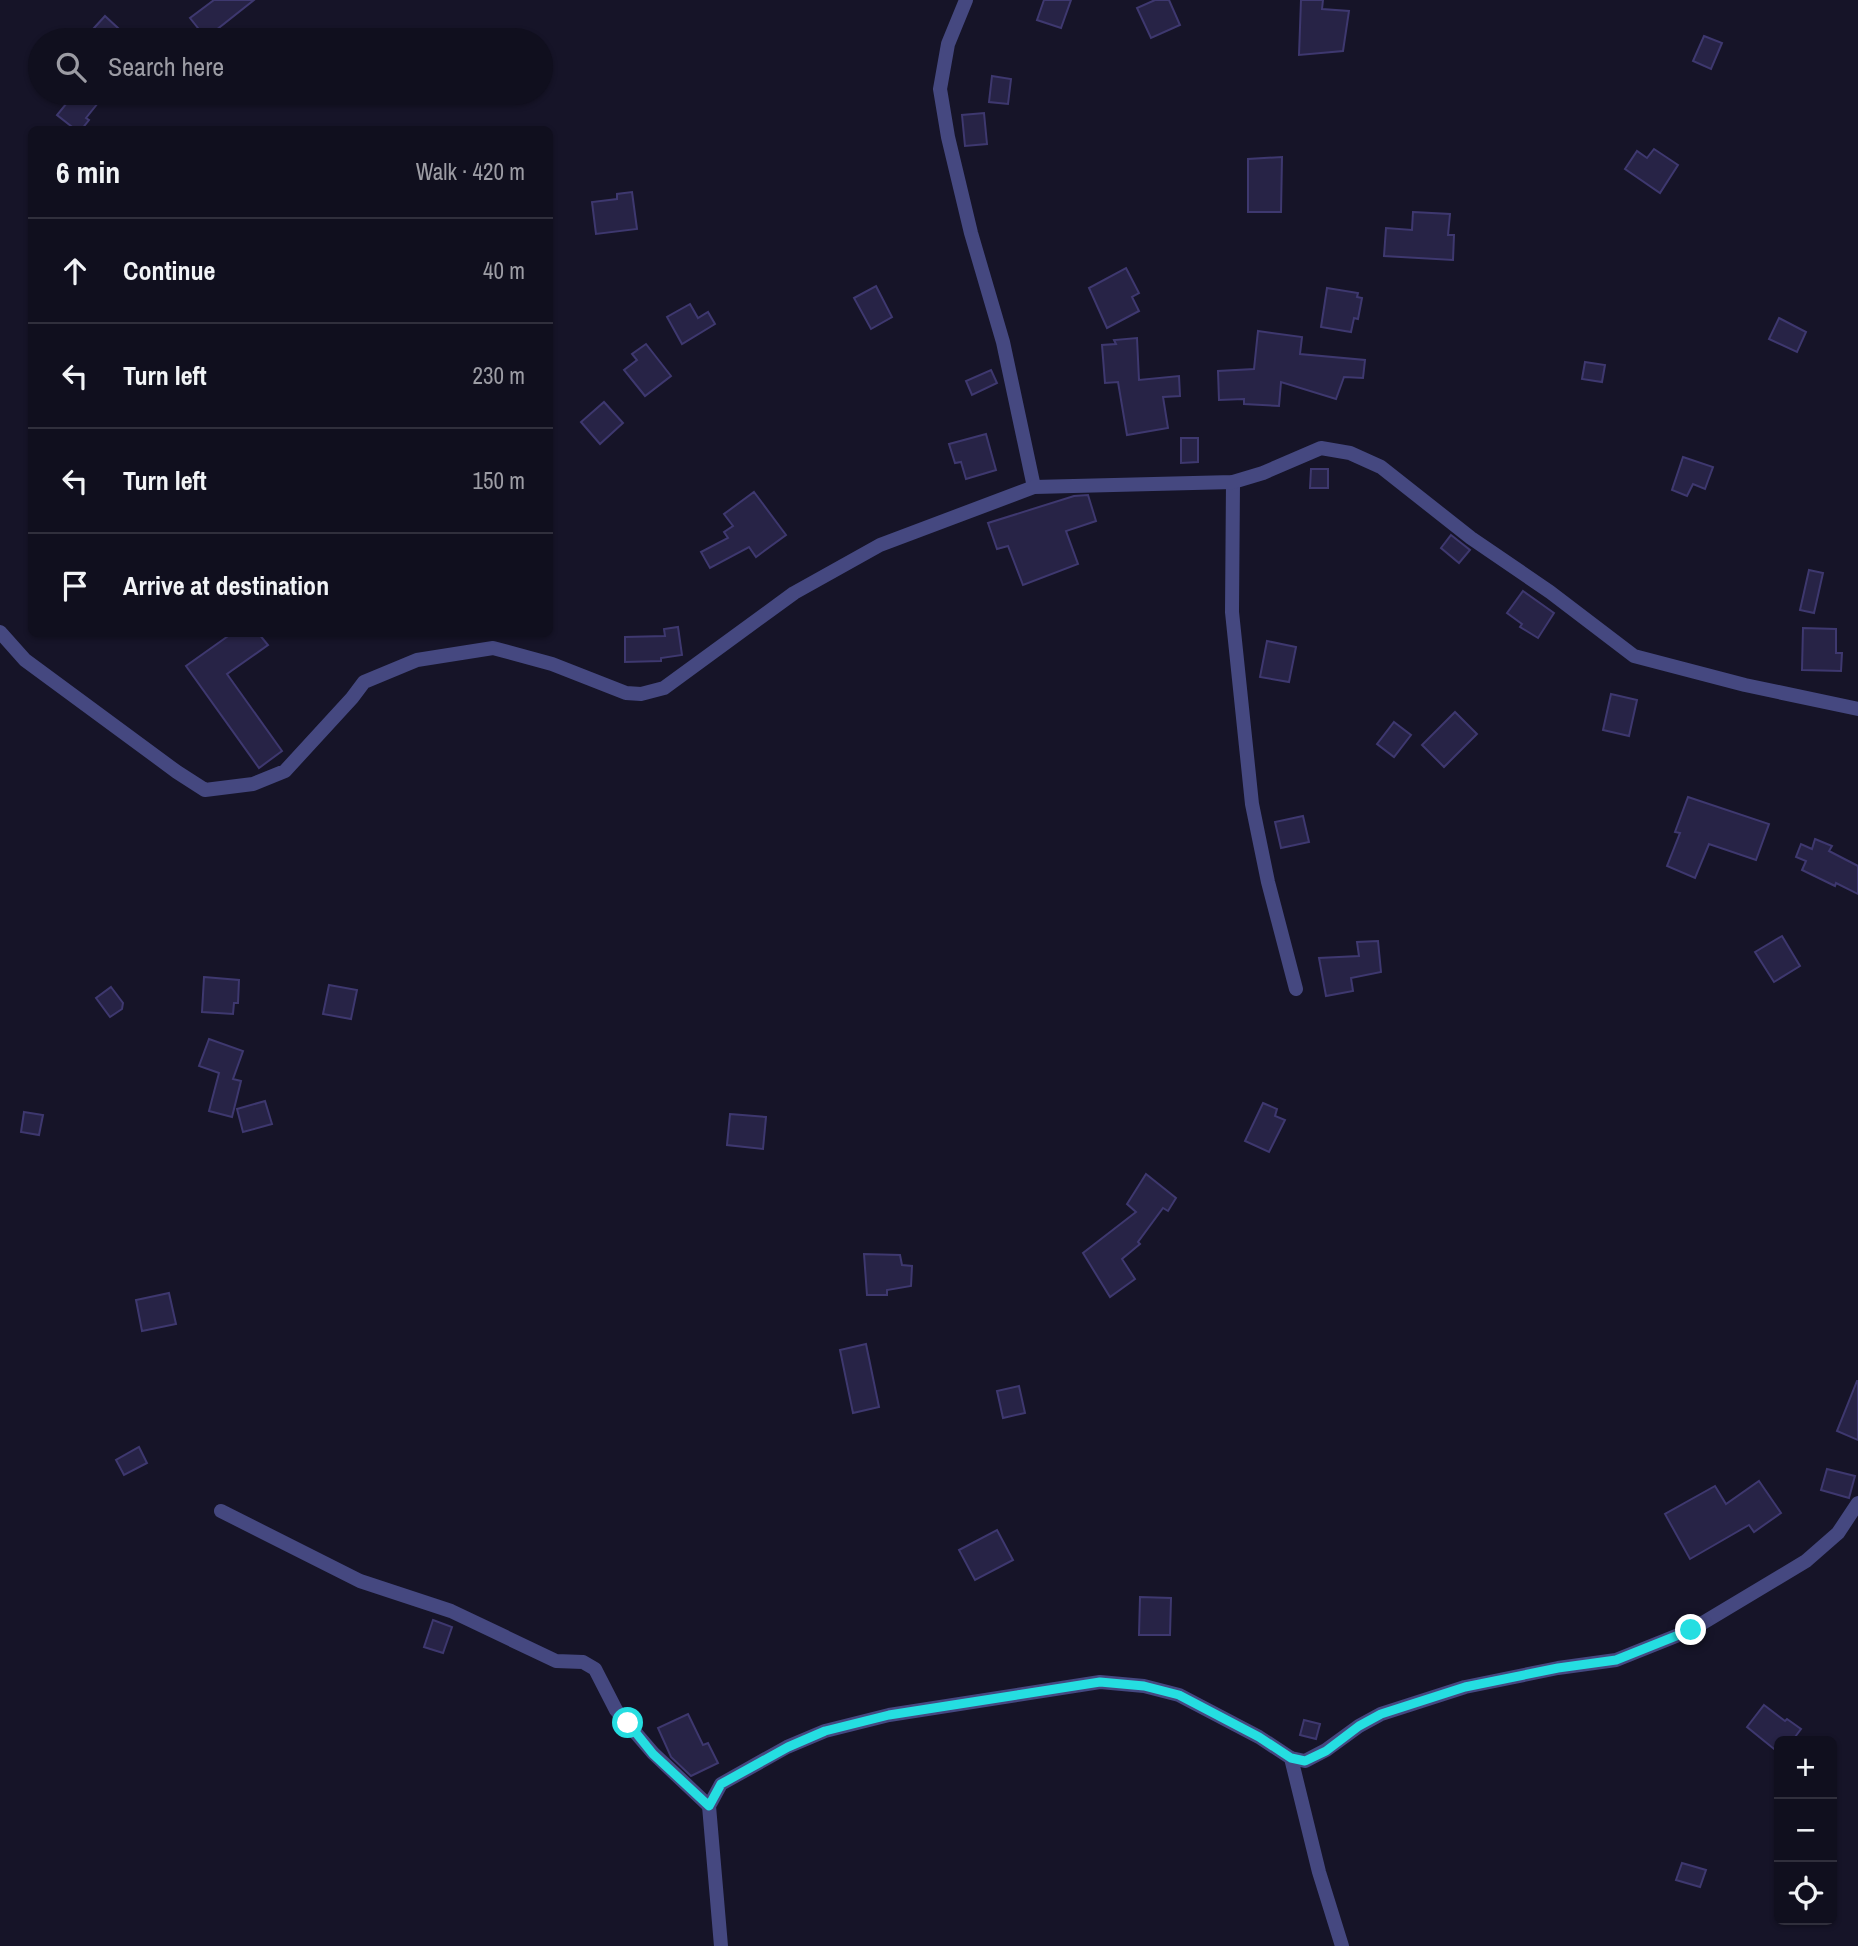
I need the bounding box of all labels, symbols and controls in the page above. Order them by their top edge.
search box [28,28,553,105]
icon: search [52,48,90,86]
text: Search here [108,49,224,84]
text: 6 min [56,152,120,192]
text: Walk · 420 m [416,156,525,187]
icon: ahead [56,252,94,290]
text: Continue [123,253,215,288]
text: 40 m [483,255,525,286]
icon: left [56,357,94,395]
text: Turn left [123,358,207,393]
text: 230 m [473,360,525,391]
icon: left [56,462,94,500]
text: Turn left [123,463,207,498]
text: 150 m [473,465,525,496]
icon: arrive [56,567,94,605]
text: Arrive at destination [123,568,329,603]
route end [1675,1614,1706,1645]
route start [612,1707,643,1738]
map controls [1774,1736,1837,1925]
button: + [1774,1736,1837,1799]
button: − [1774,1799,1837,1862]
button: locate [1774,1862,1837,1925]

